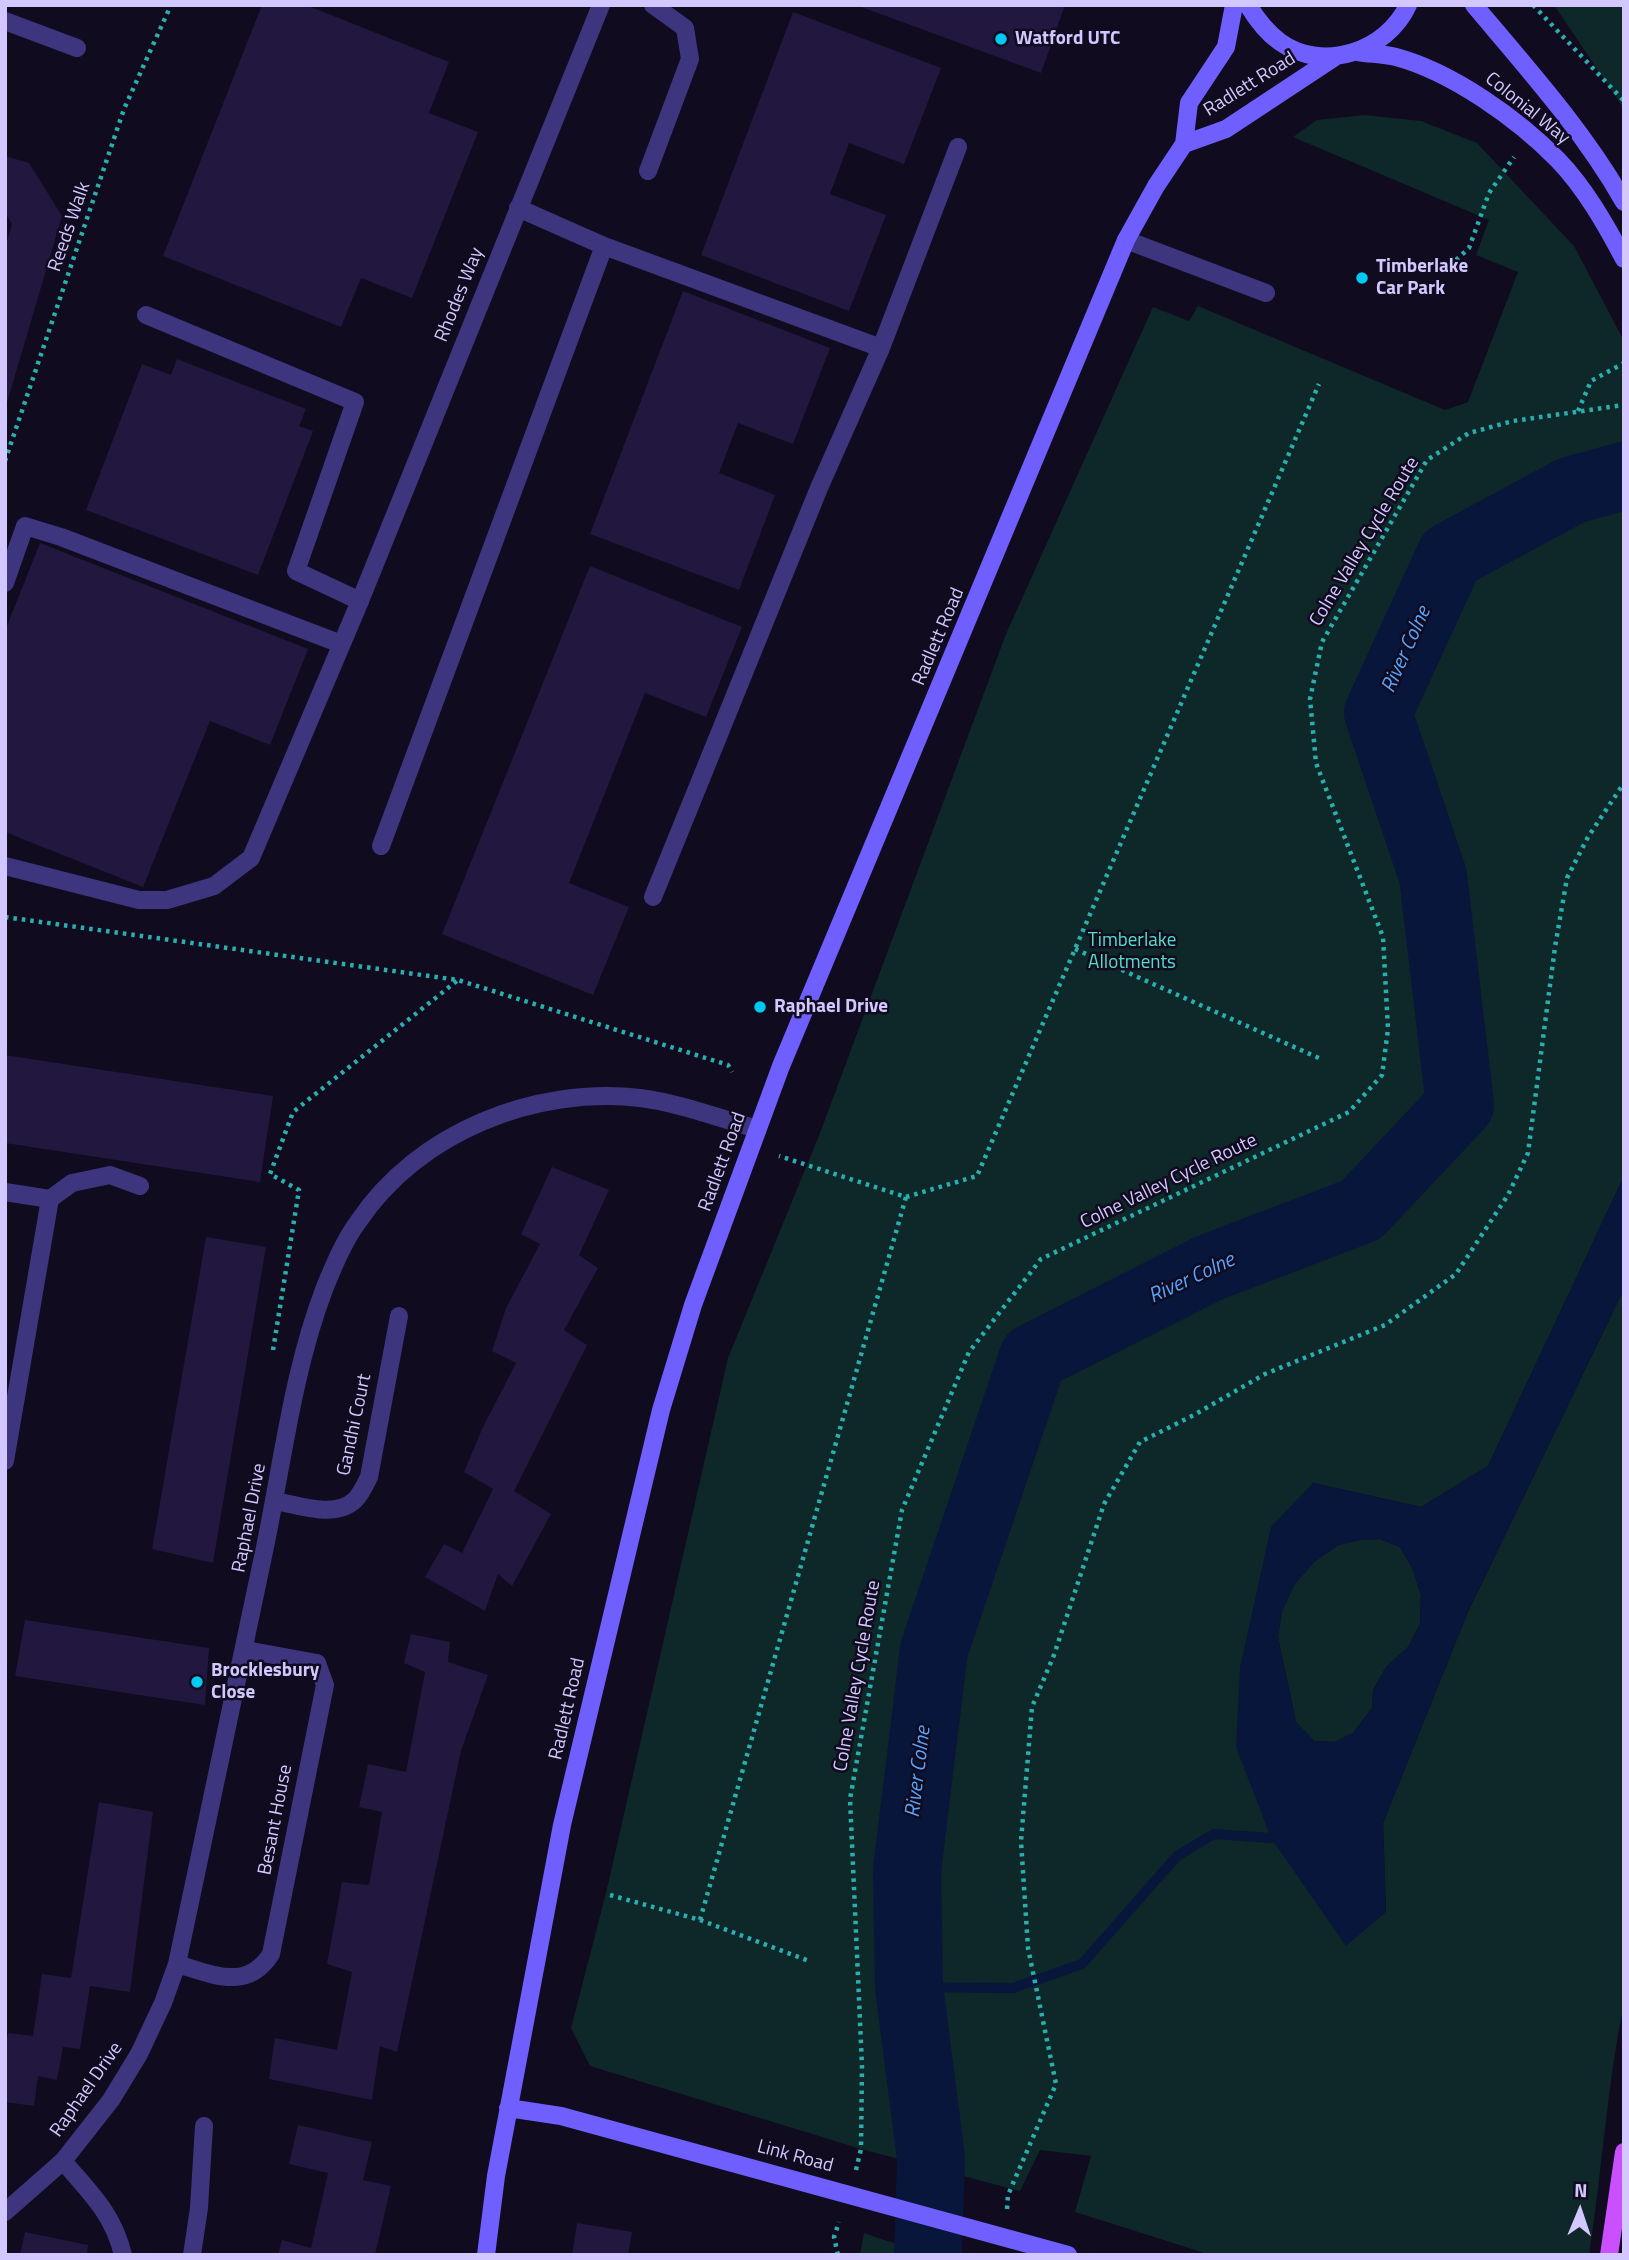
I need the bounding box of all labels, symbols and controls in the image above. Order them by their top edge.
place label: Watford UTC [1015,28,1120,50]
marker: Watford UTC [993,31,1009,47]
street label: Radlett Road [1200,48,1300,122]
street label: Colonial Way [1480,68,1574,150]
street label: Reeds Walk [44,179,96,275]
street label: Rhodes Way [431,244,489,346]
place label: Timberlake Car Park [1376,256,1468,300]
marker: Timberlake Car Park [1354,270,1370,286]
street label: Colne Valley Cycle Route [1305,453,1425,631]
street label: Radlett Road [908,585,970,689]
water label: River Colne [1377,603,1437,697]
park label: Timberlake Allotments [1088,930,1176,974]
place label: Raphael Drive [774,996,888,1018]
marker: Raphael Drive [752,999,768,1015]
street label: Radlett Road [695,1109,751,1215]
street label: Colne Valley Cycle Route [1077,1129,1261,1235]
water label: River Colne [1145,1248,1239,1310]
street label: Gandhi Court [333,1372,377,1478]
street label: Raphael Drive [228,1462,272,1574]
street label: Colne Valley Cycle Route [830,1579,886,1773]
street label: Radlett Road [545,1656,591,1762]
place label: Brocklesbury Close [211,1660,319,1704]
marker: Brocklesbury Close [189,1674,205,1690]
water label: River Colne [901,1725,937,1819]
street label: Besant House [254,1763,298,1877]
street label: Raphael Drive [46,2038,128,2142]
street label: Link Road [754,2136,836,2178]
text: N [1574,2175,1588,2204]
north arrow [1545,2176,1615,2246]

